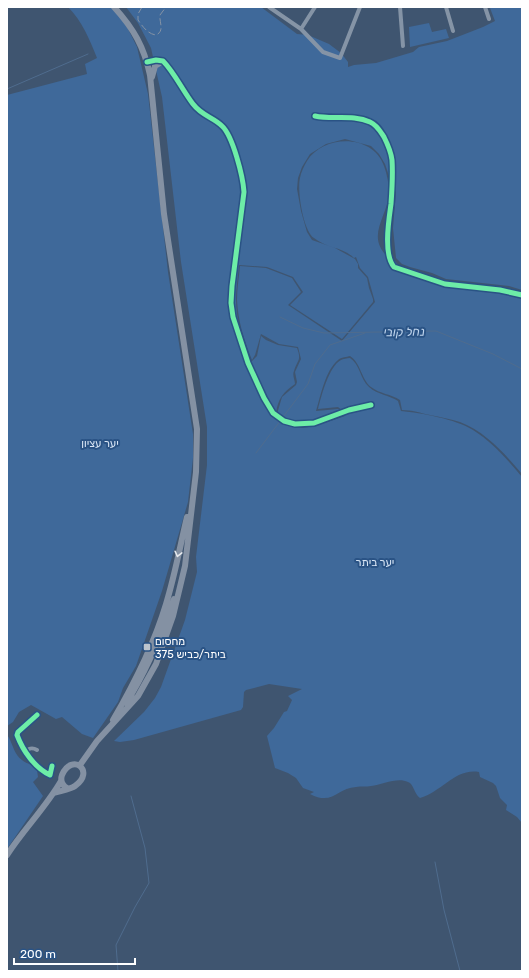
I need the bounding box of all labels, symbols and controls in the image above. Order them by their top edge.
water label: נחל קובי [383,325,425,339]
park label: יער עציון [81,437,119,450]
one-way arrow [175,551,183,557]
park label: יער ביתר [356,556,394,569]
place label: מחסום ביתר/כביש 375 [155,635,226,661]
marker: מחסום ביתר/כביש 375 [142,642,152,652]
scale bar [14,940,135,966]
text: 200 m [20,947,56,961]

